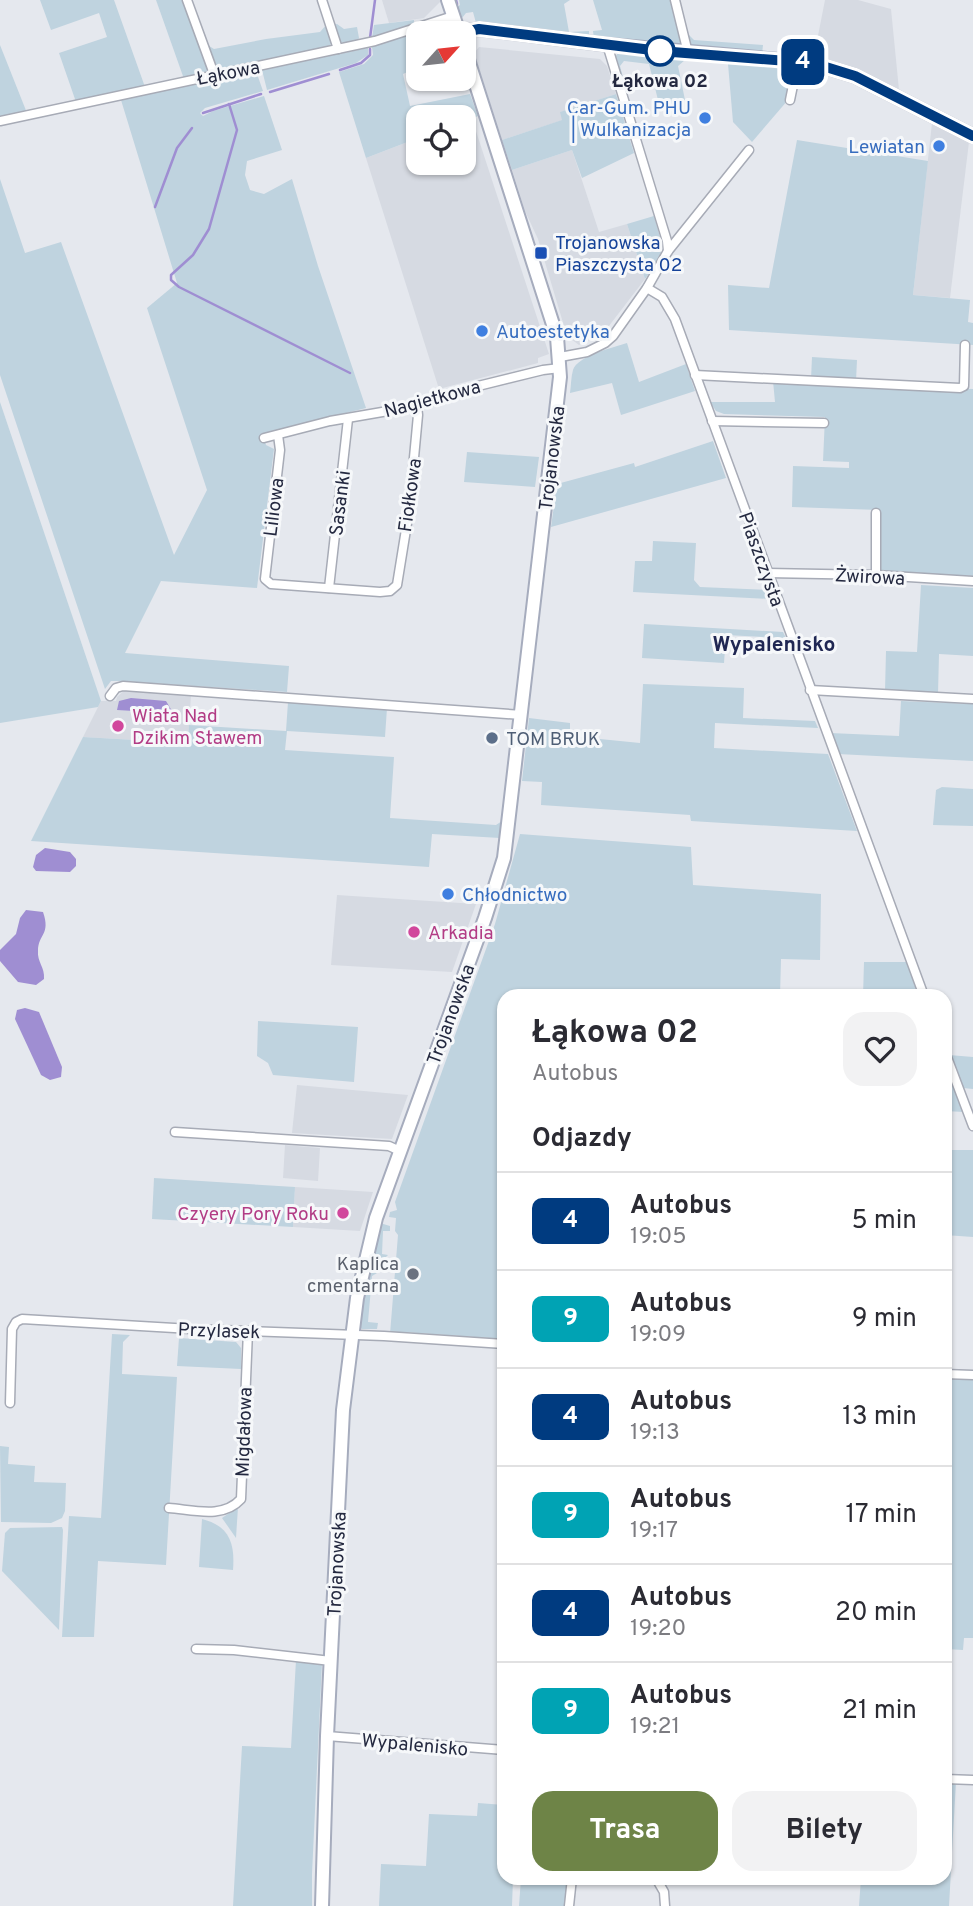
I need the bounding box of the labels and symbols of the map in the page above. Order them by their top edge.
north arrow [406,21,476,91]
marker: Łąkowa 02 [645,36,675,66]
line badge: 4 [780,39,826,85]
street label: Łąkowa [195,56,262,92]
place label: Łąkowa 02 [612,70,708,94]
place label: Car-Gum. PHU | Wulkanizacja [567,97,691,143]
marker: Car-Gum. PHU | Wulkanizacja [697,110,713,126]
place label: Lewiatan [848,136,925,160]
marker: Lewiatan [931,138,947,154]
place label: Trojanowska Piaszczysta 02 [555,232,682,278]
marker: Trojanowska Piaszczysta 02 [533,245,549,261]
place label: Autoestetyka [496,321,610,345]
marker: Autoestetyka [474,323,490,339]
street label: Nagietkowa [382,376,483,424]
street label: Trojanowska [535,404,571,512]
street label: Fiołkowa [394,457,428,534]
street label: Sasanki [325,469,357,537]
street label: Liliowa [259,476,290,538]
street label: Piaszczysta [732,509,788,610]
street label: Żwirowa [834,563,906,592]
district label: Wypalenisko [713,632,835,659]
place label: Wiata Nad Dzikim Stawem [132,705,262,751]
marker: Wiata Nad Dzikim Stawem [110,718,126,734]
place label: TOM BRUK [506,728,600,752]
marker: TOM BRUK [484,730,500,746]
place label: Chłodnictwo [462,884,567,908]
marker: Chłodnictwo [440,886,456,902]
place label: Arkadia [428,922,494,946]
marker: Arkadia [406,924,422,940]
street label: Trojanowska [423,961,481,1068]
place label: Czyery Pory Roku [177,1203,329,1227]
marker: Czyery Pory Roku [335,1205,351,1221]
place label: Kaplica cmentarna [307,1253,399,1299]
marker: Kaplica cmentarna [405,1266,421,1282]
street label: Przylasek [177,1319,261,1345]
street label: Migdałowa [231,1387,259,1478]
street label: Trojanowska [323,1511,353,1617]
street label: Wypalenisko [361,1729,469,1763]

